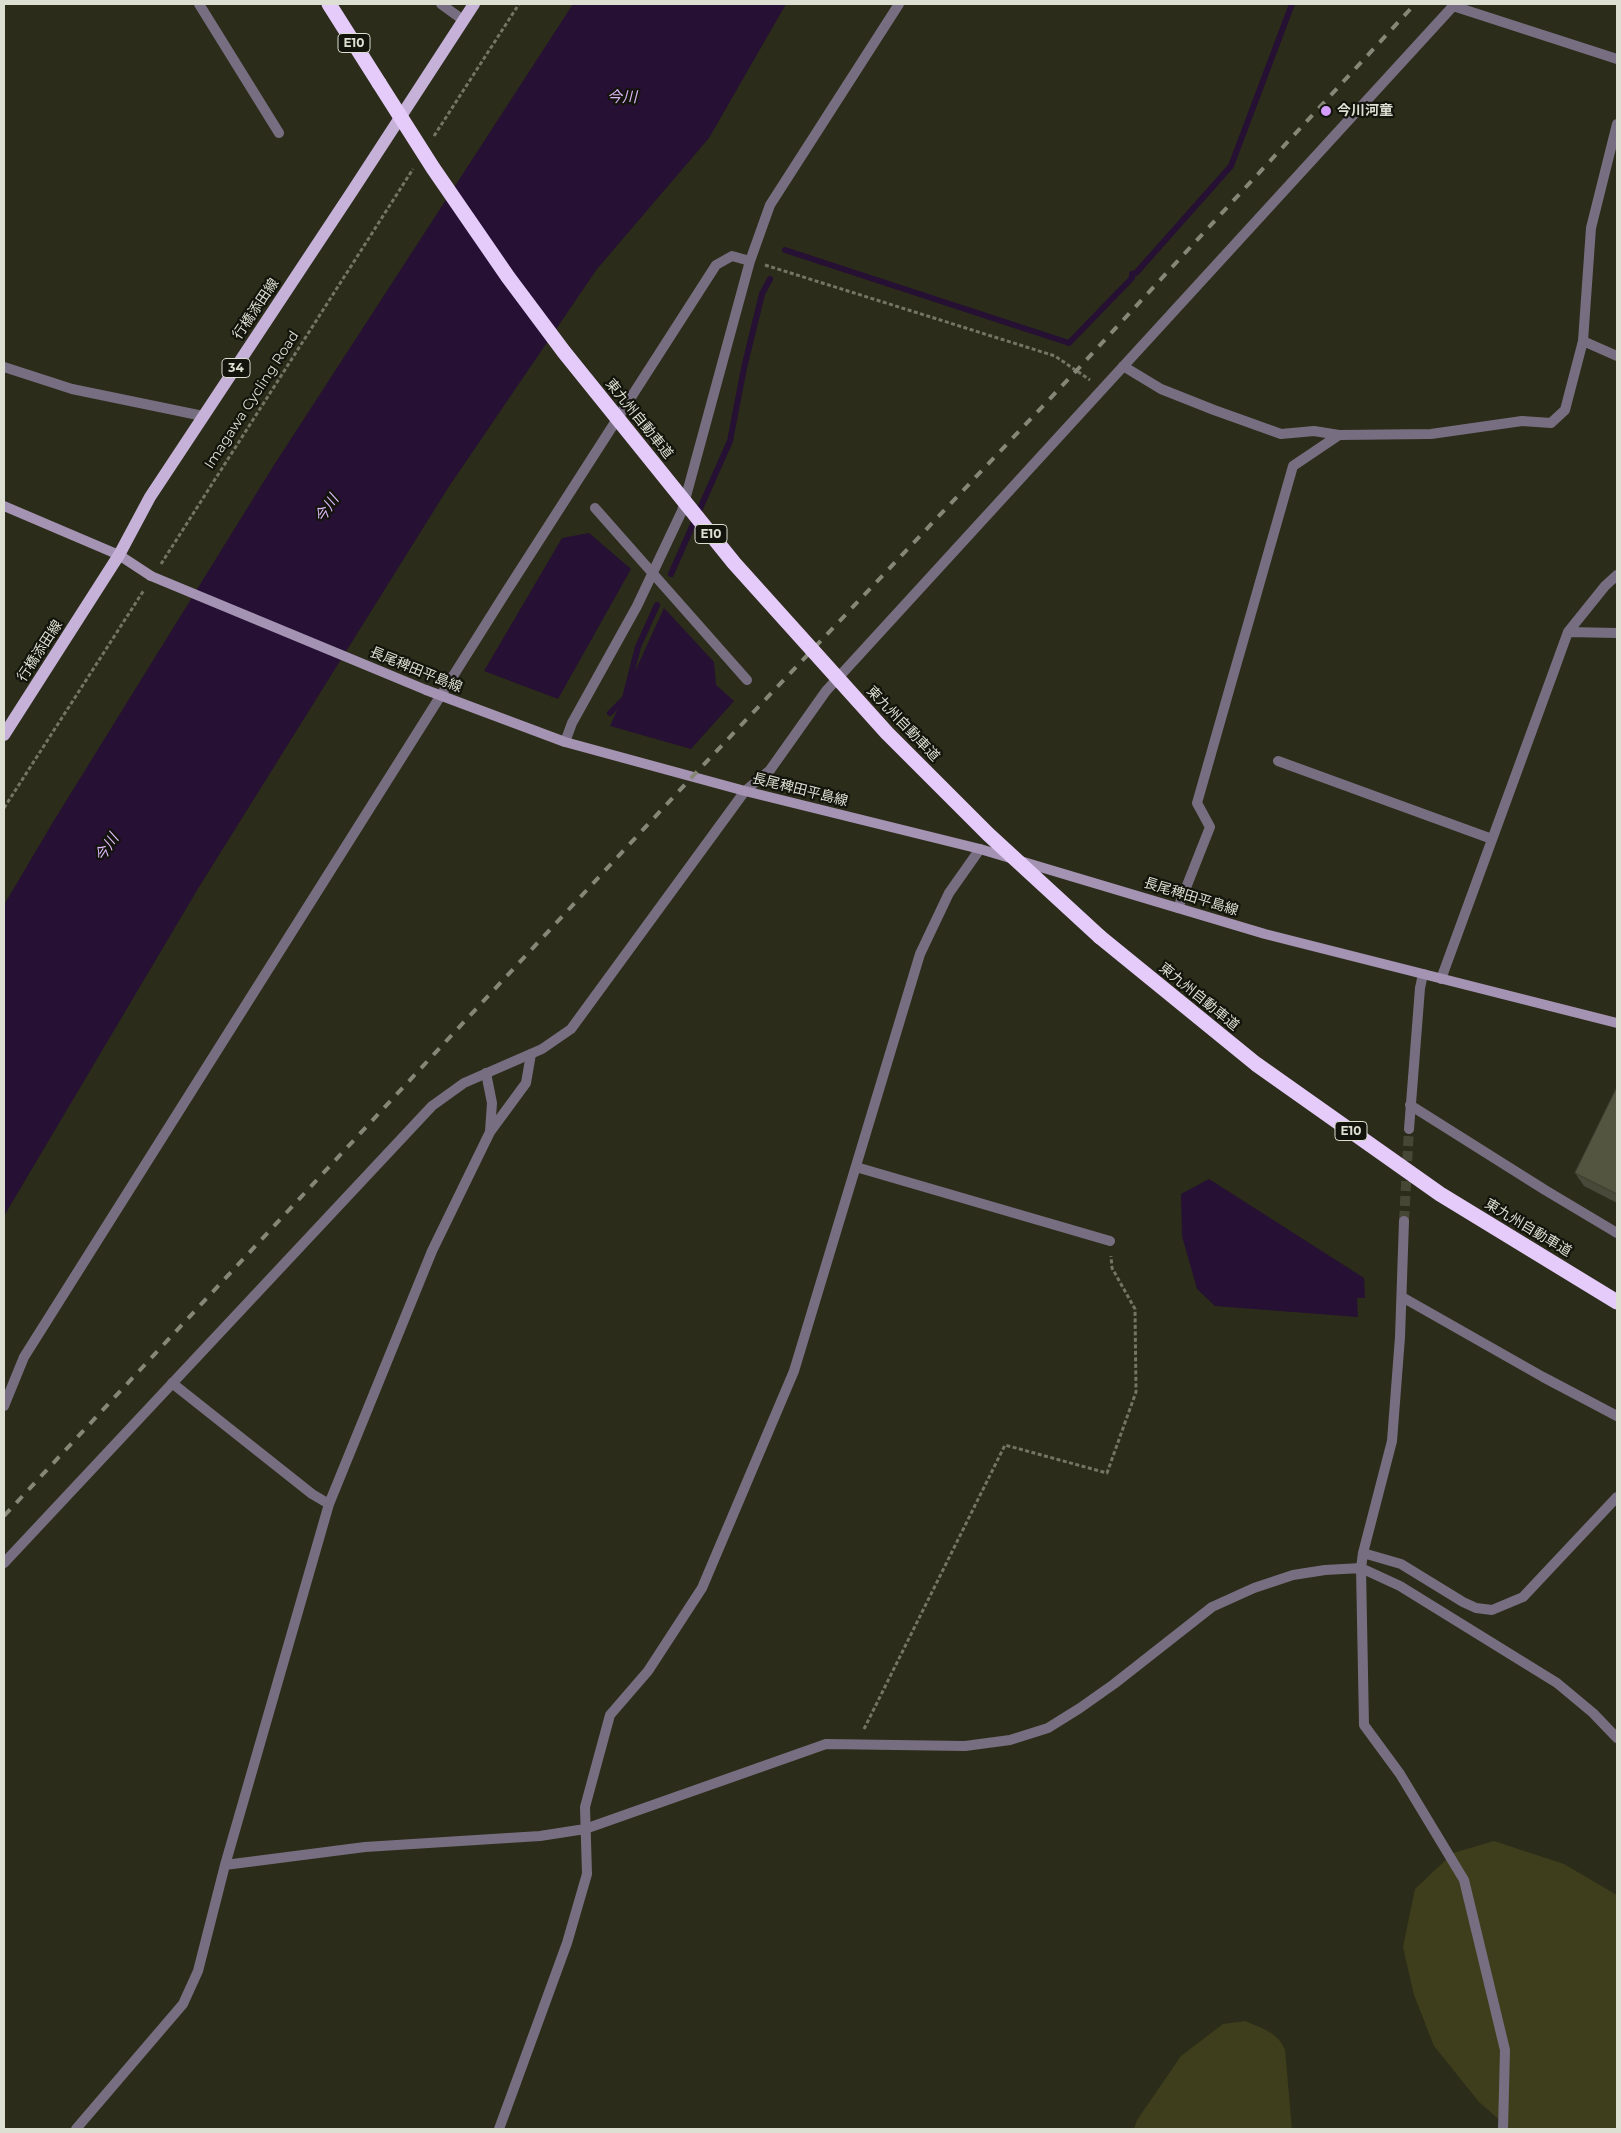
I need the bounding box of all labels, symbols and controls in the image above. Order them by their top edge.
road number: E10 [338,34,370,52]
water label: 今川 [607,89,637,107]
place label: 今川河童 [1337,103,1393,119]
marker: 今川河童 [1319,104,1333,118]
street label: 行橋添田線 [229,275,283,343]
street label: Imagawa Cycling Road [201,328,303,472]
road number: 34 [222,358,250,378]
street label: 東九州自動車道 [602,376,676,462]
water label: 今川 [311,492,343,526]
road number: E10 [695,524,727,544]
street label: 行橋添田線 [14,617,66,685]
street label: 長尾稗田平島線 [367,644,465,696]
street label: 東九州自動車道 [863,683,943,765]
street label: 長尾稗田平島線 [750,770,850,810]
water label: 今川 [91,831,123,865]
street label: 長尾稗田平島線 [1142,875,1240,919]
street label: 東九州自動車道 [1156,960,1242,1034]
road number: E10 [1335,1122,1367,1140]
street label: 東九州自動車道 [1482,1196,1574,1260]

